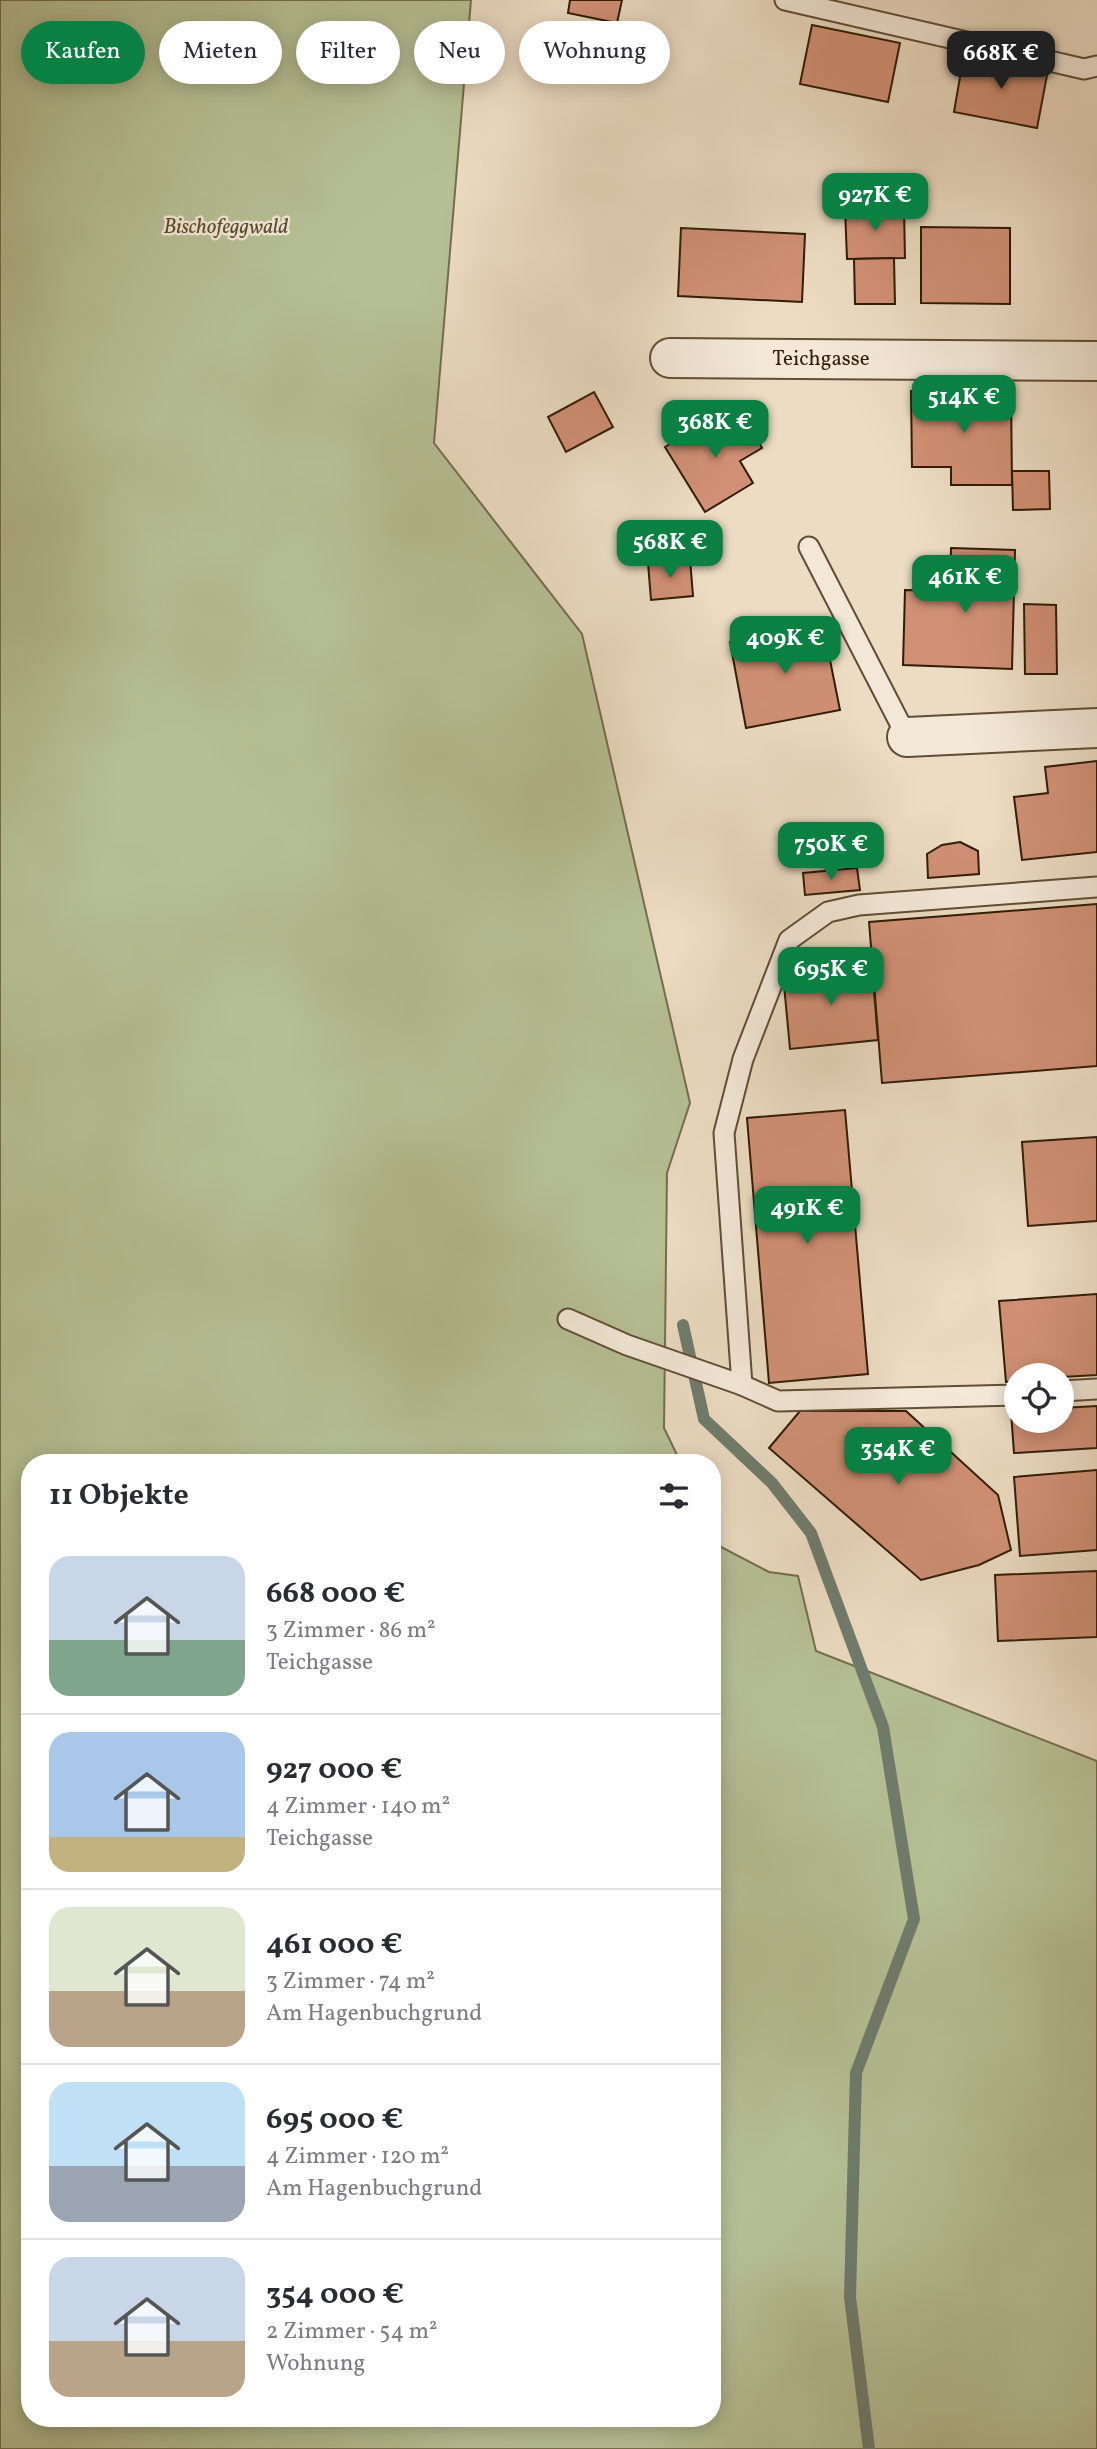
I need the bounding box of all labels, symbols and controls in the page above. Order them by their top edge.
chip: Kaufen [21,21,145,84]
chip: Mieten [159,21,282,84]
chip: Filter [296,21,400,84]
chip: Neu [414,21,505,84]
chip: Wohnung [519,21,670,84]
pin: 668K € [944,32,1058,91]
text: 668K € [963,38,1039,70]
pin: 927K € [818,174,932,233]
text: 927K € [838,180,912,212]
park label: Bischofeggwald [164,213,288,242]
street label: Teichgasse [772,345,870,374]
pin: 514K € [907,376,1021,435]
text: 514K € [928,382,1000,414]
pin: 368K € [658,400,772,460]
text: 368K € [677,407,753,439]
pin: 568K € [613,520,727,580]
text: 568K € [633,527,707,559]
pin: 461K € [908,556,1022,615]
text: 461K € [928,562,1002,594]
pin: 409K € [728,616,842,676]
text: 409K € [746,623,824,655]
pin: 750K € [774,822,888,882]
text: 750K € [794,829,868,861]
pin: 695K € [774,948,888,1007]
text: 695K € [794,954,868,986]
pin: 491K € [750,1186,864,1246]
text: 491K € [770,1193,844,1225]
map controls [1004,1363,1074,1433]
button: locate [1004,1363,1074,1433]
pin: 354K € [841,1428,955,1487]
text: 354K € [861,1434,935,1466]
text: 11 Objekte [49,1475,189,1517]
icon: filters [655,1477,693,1515]
text: 668 000 € [266,1573,405,1615]
icon: home [105,1584,189,1668]
text: 3 Zimmer · 86 m² [266,1615,436,1647]
text: Teichgasse [266,1647,373,1679]
text: 927 000 € [266,1749,402,1791]
icon: home [105,1760,189,1844]
text: 4 Zimmer · 140 m² [266,1791,450,1823]
text: Teichgasse [266,1823,373,1855]
text: 461 000 € [266,1924,403,1966]
icon: home [105,1935,189,2019]
text: 3 Zimmer · 74 m² [266,1966,435,1998]
text: Am Hagenbuchgrund [266,1998,482,2030]
text: 695 000 € [266,2099,403,2141]
icon: home [105,2110,189,2194]
text: 4 Zimmer · 120 m² [266,2141,449,2173]
text: Am Hagenbuchgrund [266,2173,482,2205]
text: 354 000 € [266,2274,404,2316]
icon: home [105,2285,189,2369]
text: 2 Zimmer · 54 m² [266,2316,438,2348]
text: Wohnung [266,2348,365,2380]

